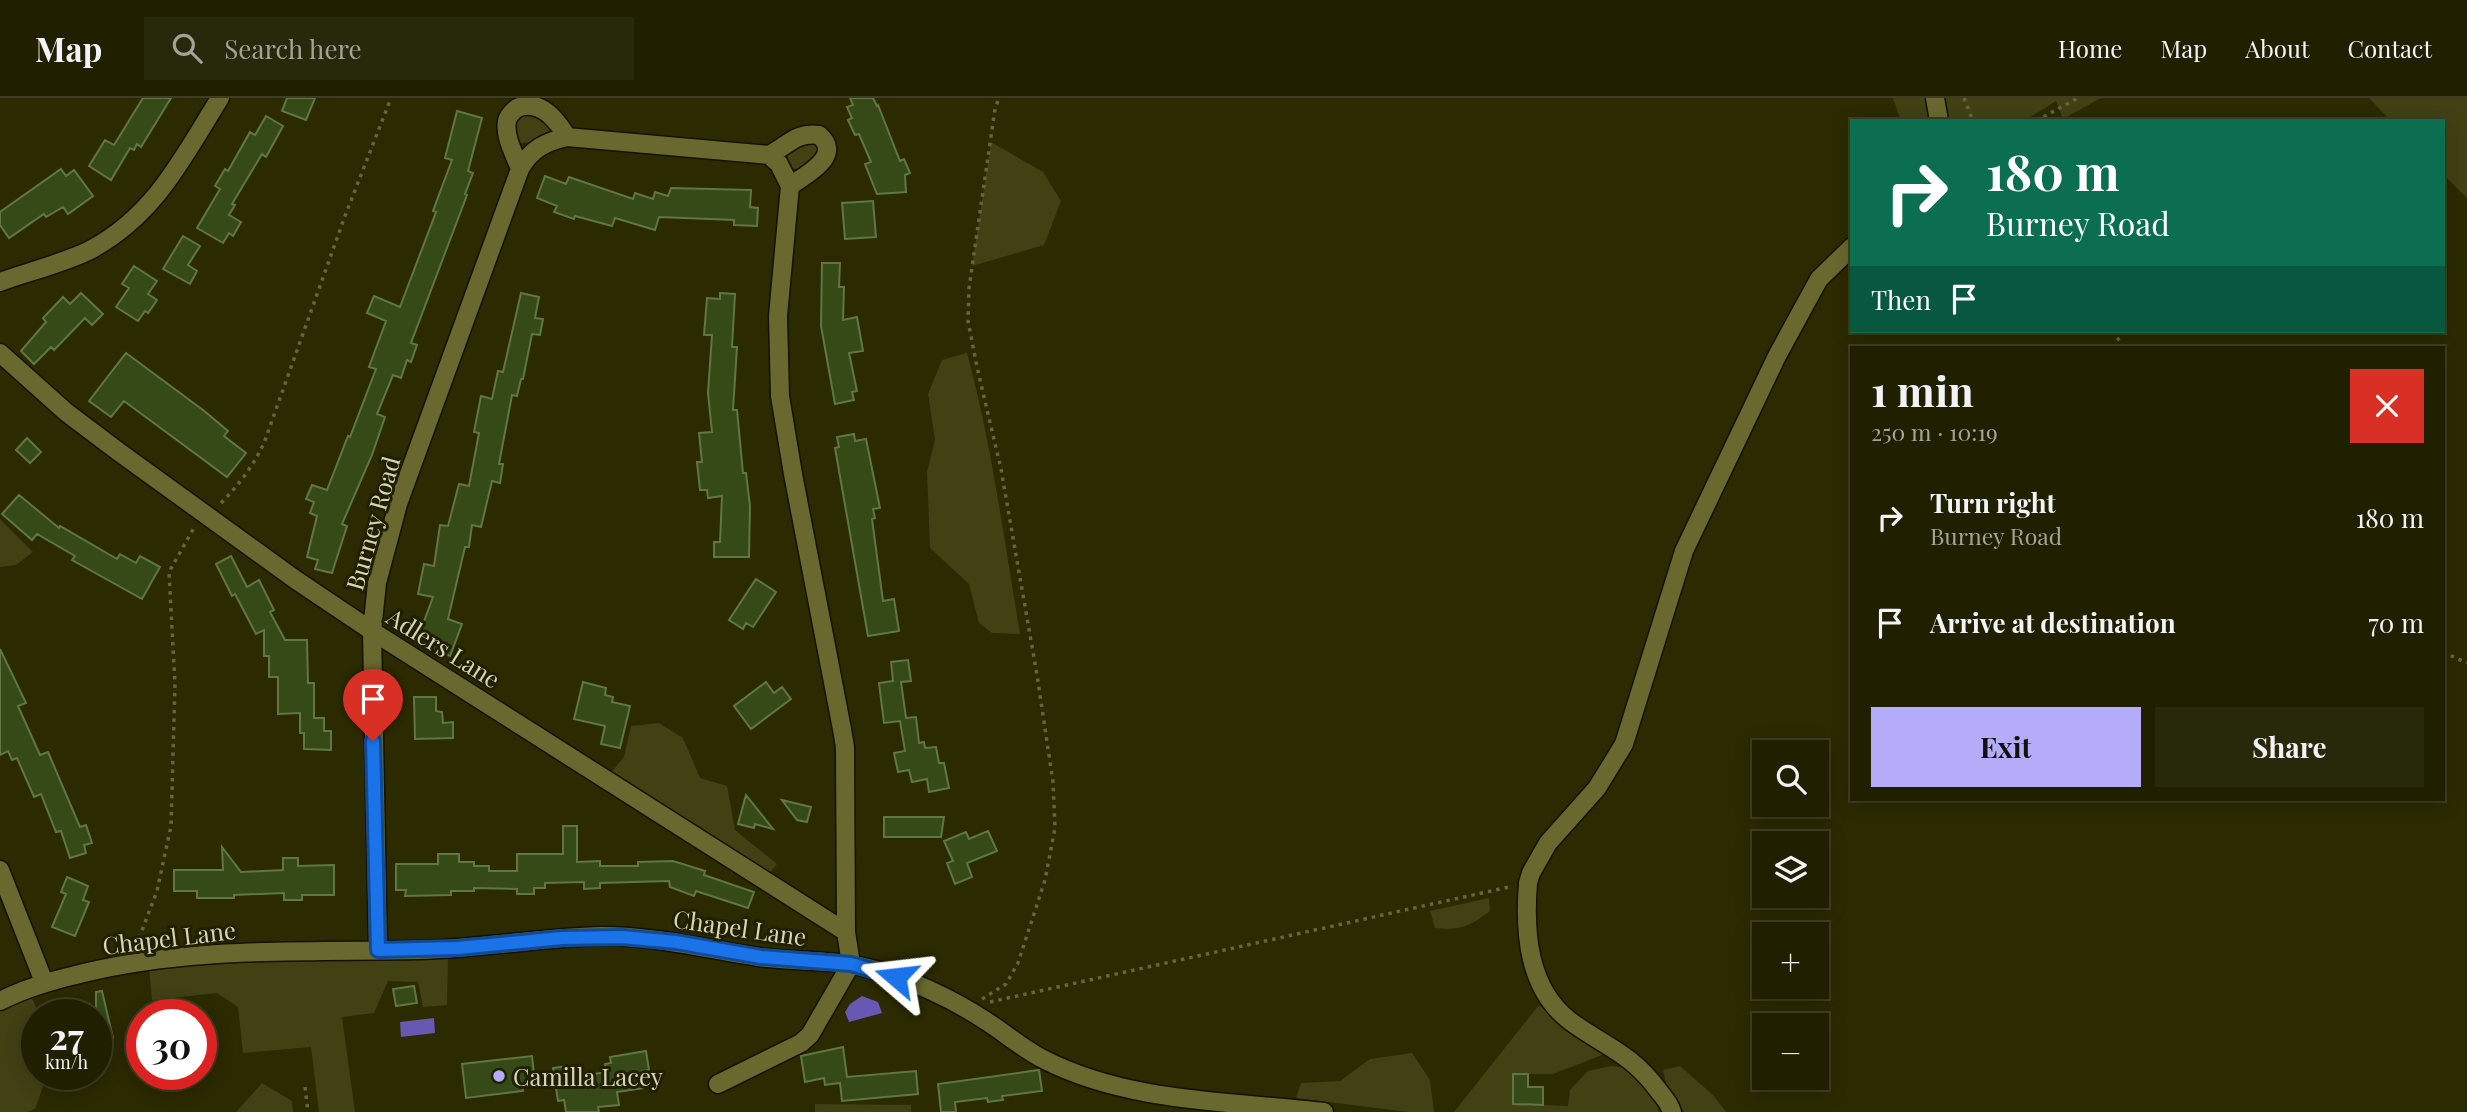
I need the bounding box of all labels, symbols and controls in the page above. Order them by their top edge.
search box [144,17,634,80]
text: Map [35,26,102,70]
icon: search [168,29,206,67]
text: Search here [224,31,362,66]
text: Home [2058,32,2122,64]
text: Map [2160,32,2207,64]
text: About [2245,32,2309,64]
text: Contact [2347,32,2432,64]
text: 180 m [1986,138,2120,203]
icon: right [1871,147,1962,238]
text: Burney Road [1986,201,2170,244]
icon: arrive [1945,280,1983,318]
text: Then [1871,282,1931,317]
text: 1 min [1871,362,1974,418]
button: close [2350,369,2424,443]
text: 250 m · 10:19 [1871,416,1998,447]
street label: Burney Road [338,452,406,594]
text: Turn right [1930,485,2056,520]
icon: right [1871,499,1909,537]
text: 180 m [2356,500,2424,535]
text: Burney Road [1930,520,2062,551]
street label: Adlers Lane [380,599,507,694]
icon: arrive [1871,604,1909,642]
text: Arrive at destination [1930,605,2176,640]
text: 70 m [2368,605,2424,640]
pin [343,669,403,741]
icon: arrive [354,680,392,718]
button: Exit [1871,707,2141,787]
button: Share [2155,707,2424,787]
map controls [1752,740,1829,1090]
button: search [1752,740,1829,817]
button: layers [1752,831,1829,908]
street label: Chapel Lane [671,902,809,952]
street label: Chapel Lane [101,913,237,961]
button: + [1752,922,1829,999]
position arrow [859,940,933,1014]
speed limit sign: 30 [126,999,217,1090]
text: 27 [49,1012,84,1059]
button: − [1752,1013,1829,1090]
text: km/h [45,1050,88,1074]
place label: Camilla Lacey [513,1060,663,1092]
marker: Camilla Lacey [491,1068,507,1084]

